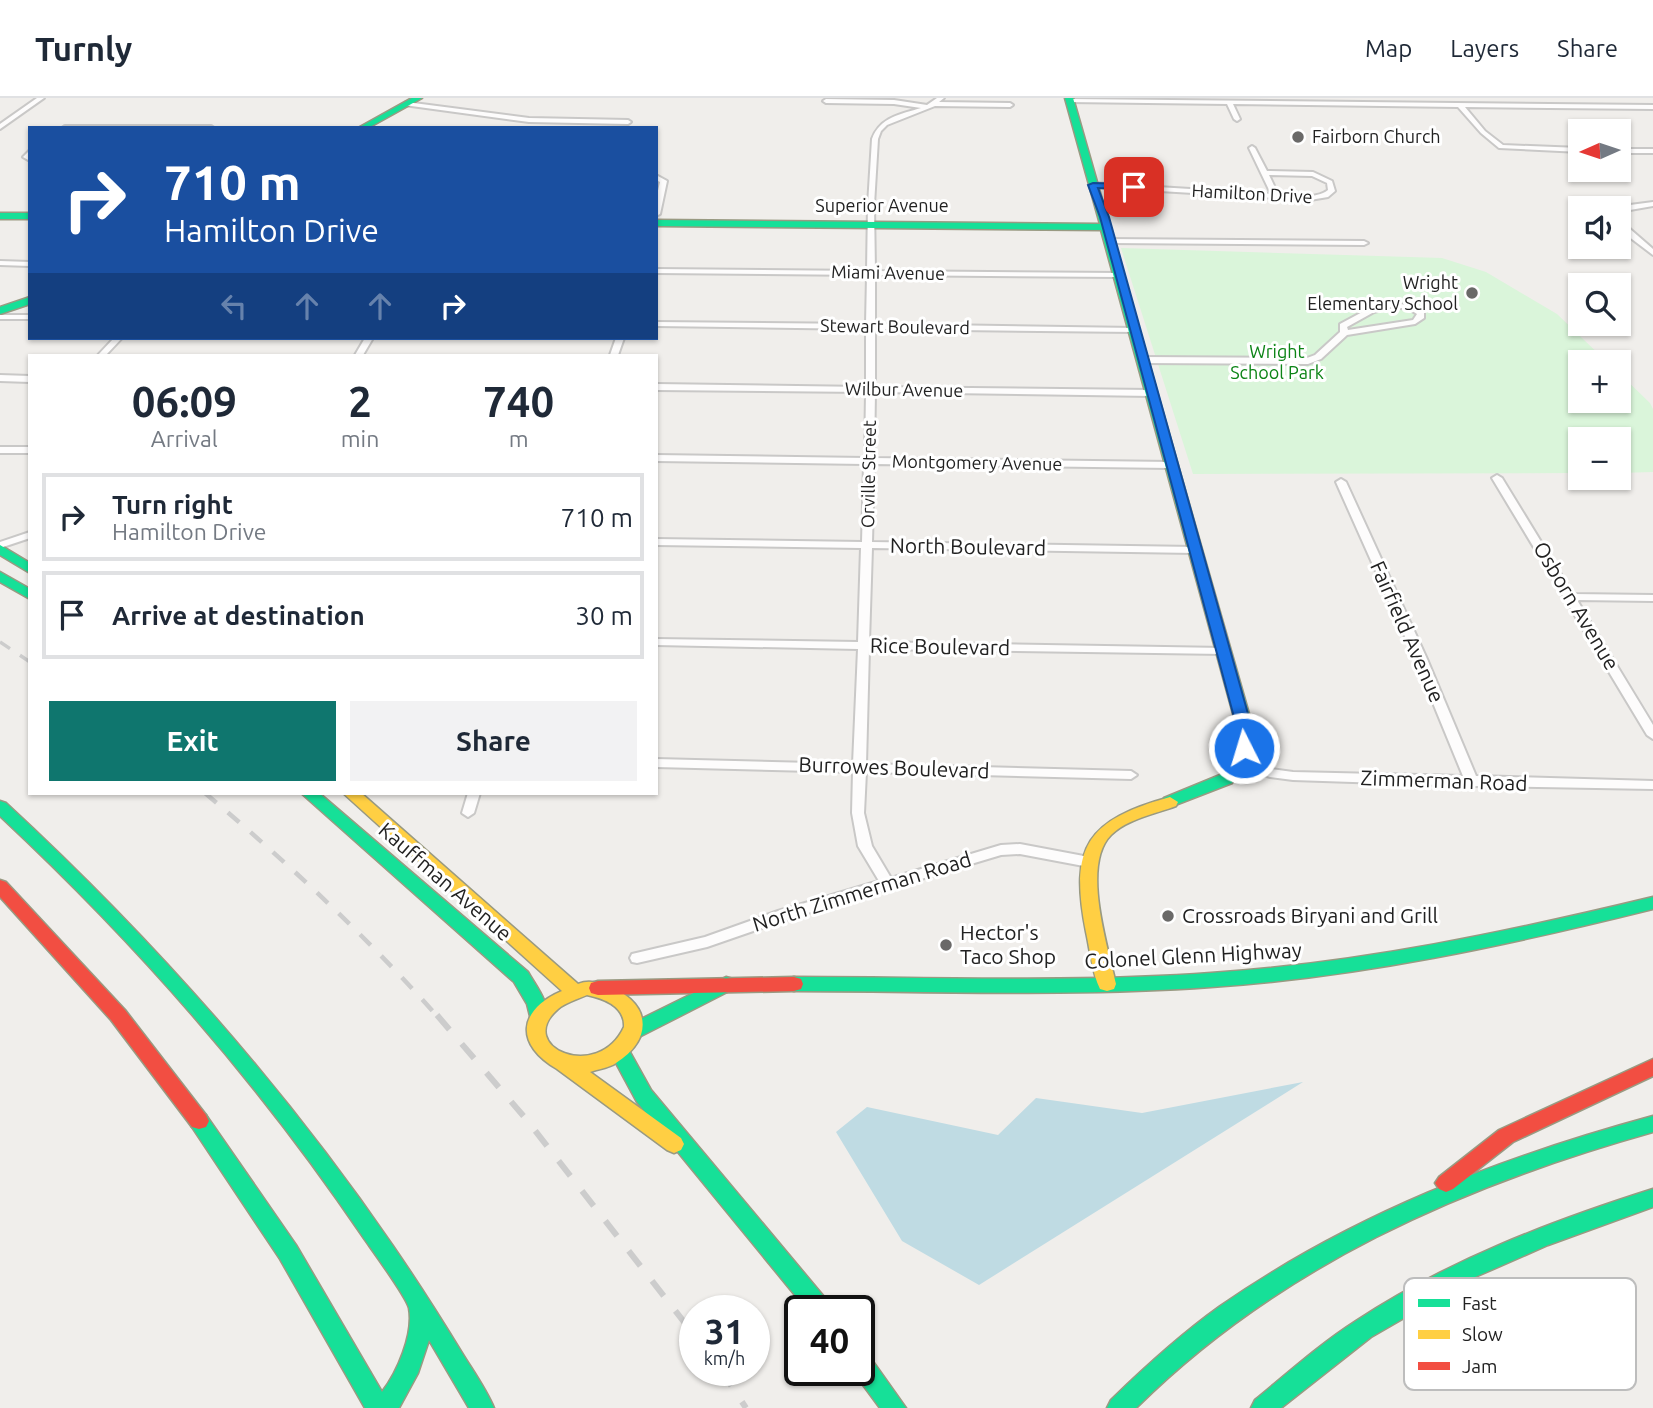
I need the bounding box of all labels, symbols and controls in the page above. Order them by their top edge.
text: Turnly [35,30,132,67]
text: Map [1365,35,1412,62]
text: Layers [1450,35,1519,62]
text: Share [1557,35,1618,62]
north arrow [1568,119,1631,182]
map controls [1568,119,1631,490]
place label: Fairborn Church [1312,126,1441,146]
marker: Fairborn Church [1290,129,1306,145]
icon: right [49,154,140,245]
text: 710 m [164,154,301,209]
pin [1104,157,1164,217]
icon: arrive [1115,168,1153,206]
street label: Hamilton Drive [1191,180,1313,206]
street label: Superior Avenue [815,195,949,215]
button: sound [1568,196,1631,259]
text: Hamilton Drive [164,212,379,248]
street label: Miami Avenue [831,261,945,283]
place label: Wright Elementary School [1307,272,1458,313]
button: search [1568,273,1631,336]
marker: Wright Elementary School [1464,285,1480,301]
icon: left [215,287,253,325]
icon: ahead [288,287,326,325]
icon: ahead [361,287,399,325]
icon: right [434,287,472,325]
street label: Stewart Boulevard [820,315,970,337]
park label: Wright School Park [1230,341,1324,382]
button: + [1568,350,1631,413]
text: 06:09 [132,378,237,425]
text: 2 [348,378,372,425]
text: 740 [483,378,554,425]
street label: Wilbur Avenue [845,378,963,400]
street label: Orville Street [857,420,879,528]
text: Arrival [151,426,218,451]
text: min [341,426,379,451]
text: m [509,426,529,451]
button: − [1568,427,1631,490]
street label: Montgomery Avenue [892,451,1062,473]
text: Turn right [112,490,233,519]
icon: right [53,498,91,536]
text: 710 m [561,503,633,532]
text: Hamilton Drive [112,519,267,544]
street label: North Boulevard [890,533,1046,559]
street label: Osborn Avenue [1529,537,1625,674]
street label: Fairfield Avenue [1366,557,1450,706]
icon: arrive [53,596,91,634]
text: Arrive at destination [112,601,365,630]
text: 30 m [575,601,633,630]
street label: Rice Boulevard [870,633,1010,659]
button: Exit [49,701,336,781]
button: Share [350,701,637,781]
position arrow [1207,711,1281,785]
street label: Burrowes Boulevard [798,752,990,782]
street label: Zimmerman Road [1360,765,1528,795]
street label: Kauffman Avenue [374,817,517,945]
street label: North Zimmerman Road [749,846,974,936]
place label: Crossroads Biryani and Grill [1182,903,1438,927]
marker: Crossroads Biryani and Grill [1160,908,1176,924]
place label: Hector's Taco Shop [960,920,1056,968]
marker: Hector's Taco Shop [938,937,954,953]
street label: Colonel Glenn Highway [1084,937,1302,973]
legend [1404,1278,1636,1390]
text: Fast [1462,1292,1497,1314]
speed limit sign: 40 [784,1295,875,1386]
text: 31 [705,1311,744,1351]
text: Slow [1462,1323,1503,1345]
text: km/h [704,1348,745,1368]
text: Jam [1462,1355,1498,1377]

